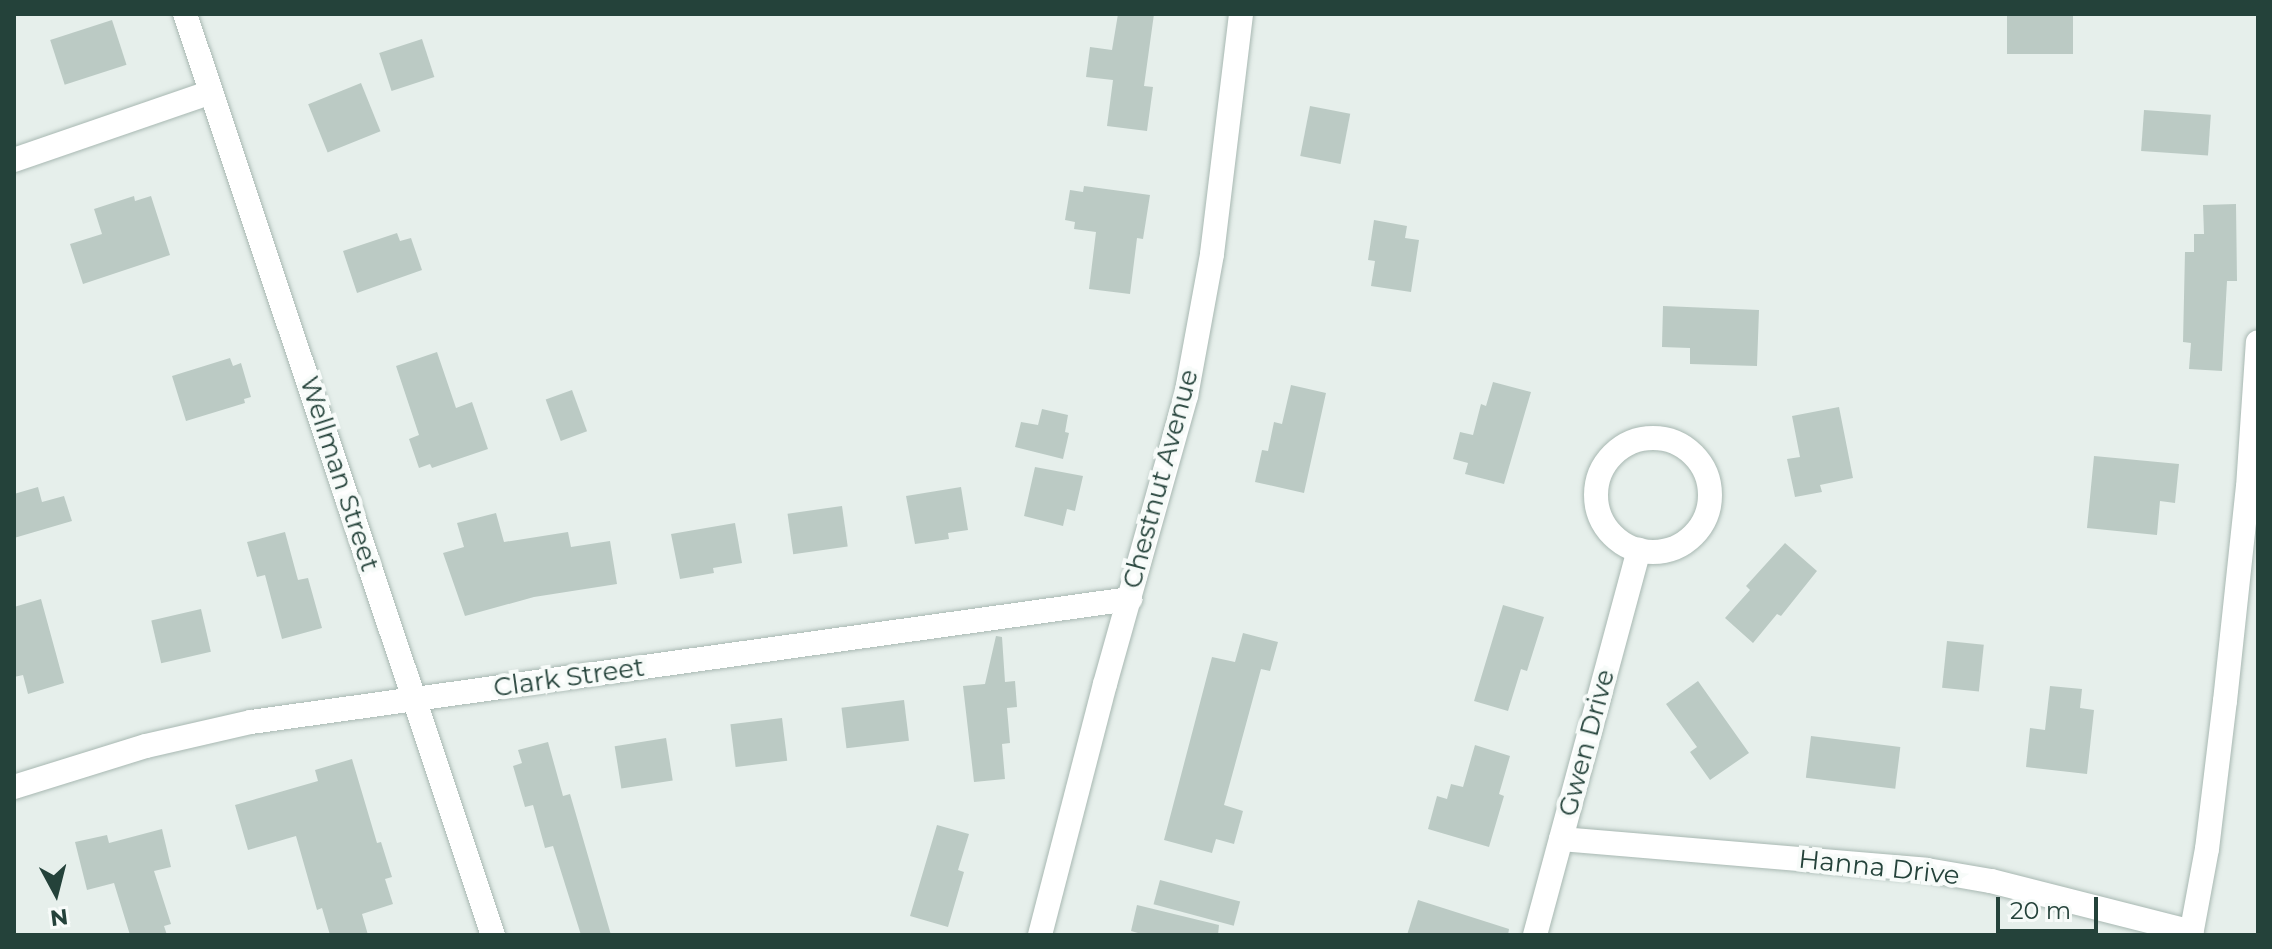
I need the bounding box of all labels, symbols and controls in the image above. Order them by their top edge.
street label: Chestnut Avenue [1117,366,1205,592]
street label: Wellman Street [293,373,385,575]
street label: Clark Street [492,652,646,704]
street label: Gwen Drive [1552,666,1622,820]
street label: Hanna Drive [1797,844,1961,892]
north arrow [16,853,96,933]
scale bar [2000,881,2102,931]
text: 20 m [2010,896,2071,925]
text: N [49,903,69,932]

